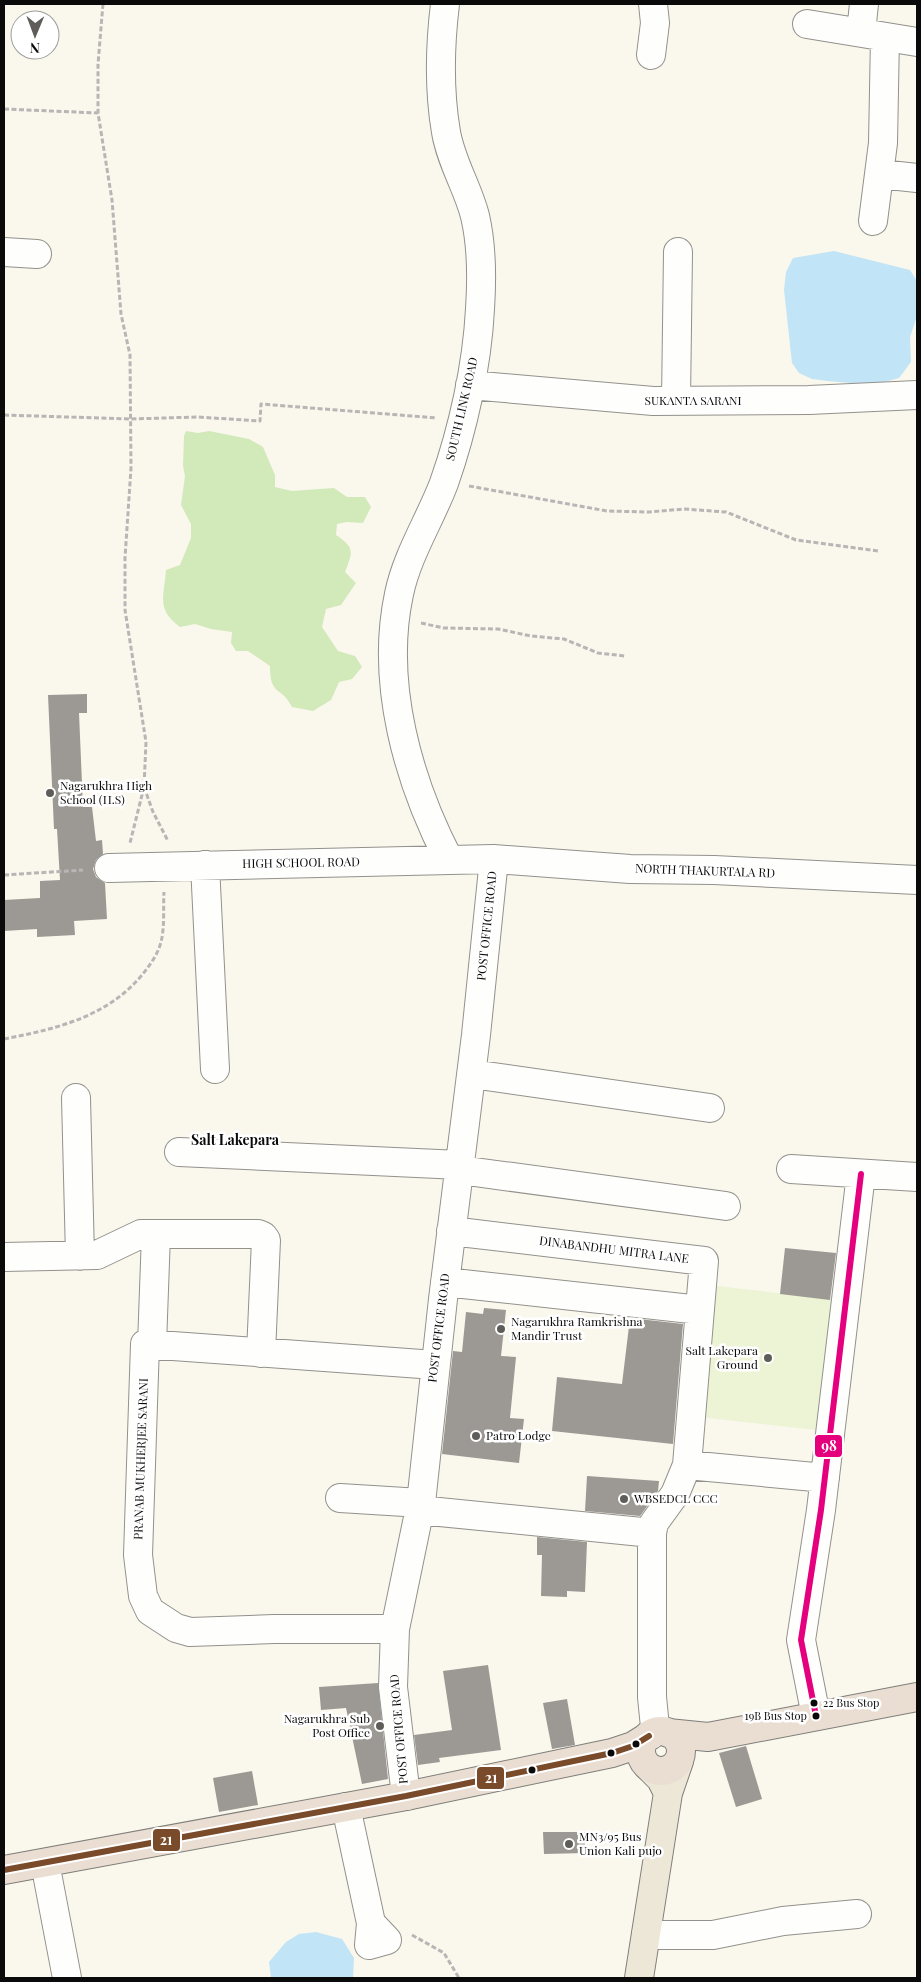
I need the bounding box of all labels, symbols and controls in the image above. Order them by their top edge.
north arrow [10,10,60,60]
text: N [30,39,40,58]
street label: SOUTH LINK ROAD [441,355,481,462]
street label: SUKANTA SARANI [644,392,742,408]
place label: Nagarukhra High School (H.S) [60,777,152,807]
marker: Nagarukhra High School (H.S) [44,787,56,799]
street label: HIGH SCHOOL ROAD [242,853,360,871]
street label: NORTH THAKURTALA RD [635,860,776,880]
street label: POST OFFICE ROAD [472,870,500,981]
district label: Salt Lakepara [191,1130,280,1149]
street label: DINABANDHU MITRA LANE [538,1232,690,1266]
street label: POST OFFICE ROAD [423,1272,453,1383]
place label: Nagarukhra Ramkrishna Mandir Trust [511,1313,643,1343]
marker: Nagarukhra Ramkrishna Mandir Trust [495,1323,507,1335]
place label: Salt Lakepara Ground [685,1342,758,1372]
marker: Salt Lakepara Ground [762,1352,774,1364]
street label: PRANAB MUKHERJEE SARANI [129,1378,151,1540]
place label: Patro Lodge [486,1427,551,1443]
marker: Patro Lodge [470,1430,482,1442]
line badge: 98 [814,1434,843,1458]
text: 98 [821,1436,837,1455]
place label: WBSEDCL CCC [633,1490,718,1506]
marker: WBSEDCL CCC [618,1493,630,1505]
street label: POST OFFICE ROAD [385,1673,411,1785]
place label: 22 Bus Stop [823,1695,879,1710]
marker: 22 Bus Stop [809,1698,819,1708]
place label: 19B Bus Stop [745,1708,807,1723]
place label: Nagarukhra Sub Post Office [284,1710,370,1740]
marker: 19B Bus Stop [811,1711,821,1721]
marker: Nagarukhra Sub Post Office [374,1720,386,1732]
unlabelled marker [631,1739,641,1749]
unlabelled marker [606,1748,616,1758]
unlabelled marker [527,1765,537,1775]
line badge: 21 [476,1766,505,1790]
text: 21 [485,1768,497,1787]
line badge: 21 [152,1828,181,1852]
place label: MN3/95 Bus Union Kali pujo [579,1828,662,1858]
text: 21 [160,1830,172,1849]
marker: MN3/95 Bus Union Kali pujo [563,1838,575,1850]

